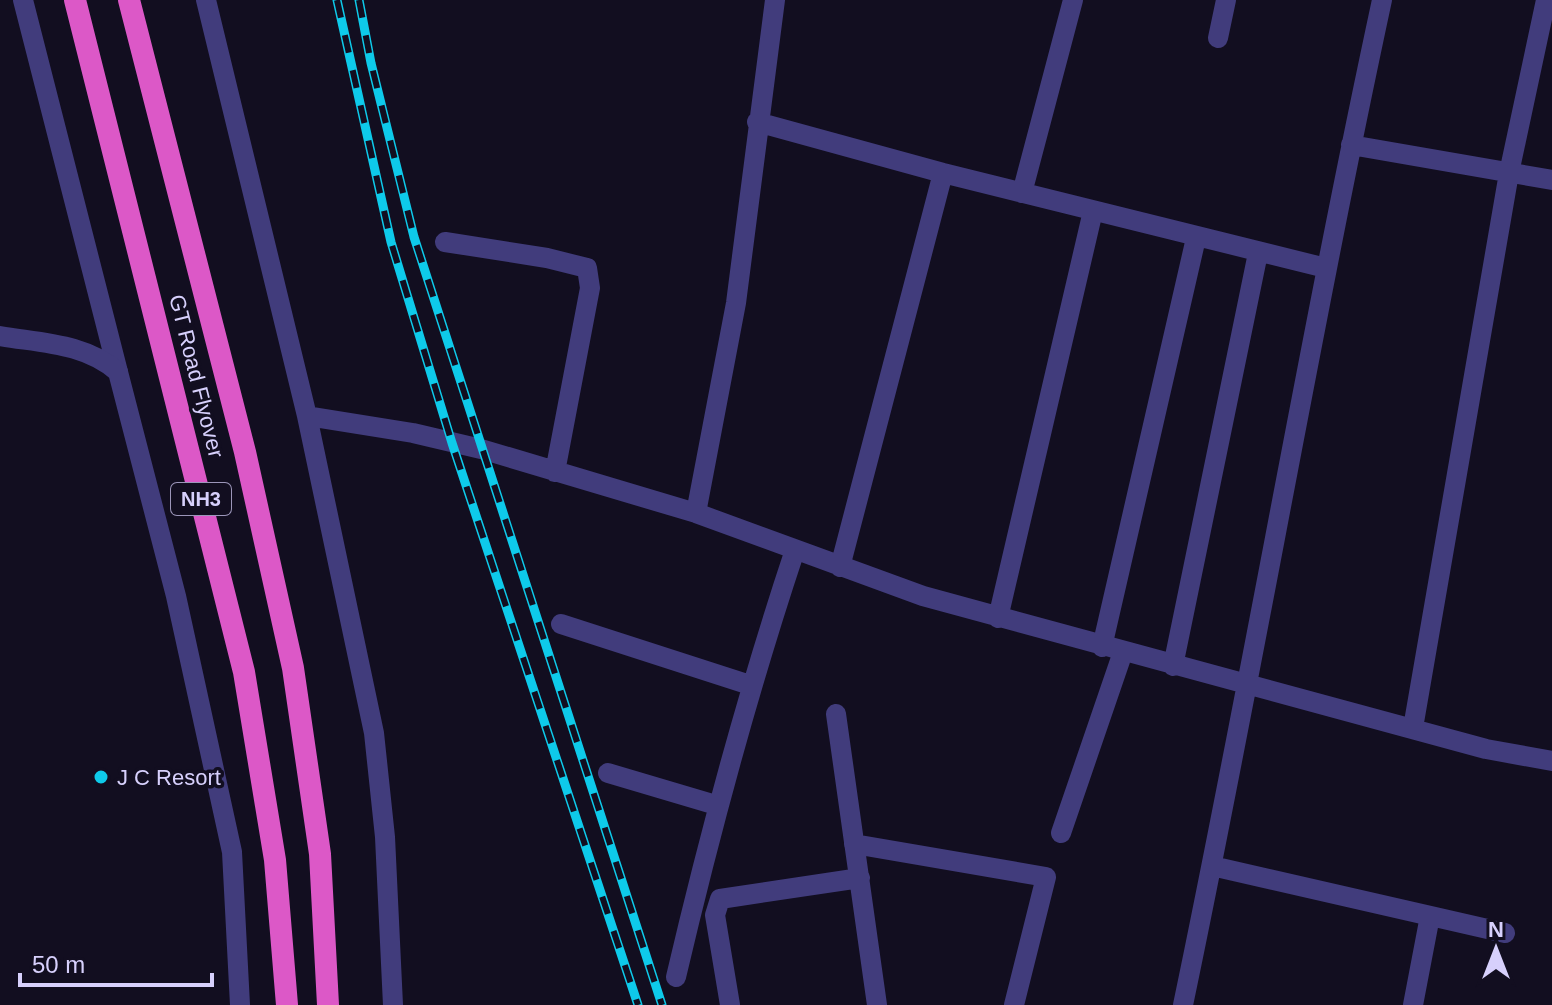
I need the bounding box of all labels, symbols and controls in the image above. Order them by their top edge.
street label: GT Road Flyover [164,292,229,460]
road number: NH3 [171,483,231,515]
place label: J C Resort [117,765,221,790]
marker: J C Resort [92,768,110,786]
north arrow [1456,909,1536,989]
text: N [1488,917,1504,942]
scale bar [20,937,212,987]
text: 50 m [32,951,85,978]

